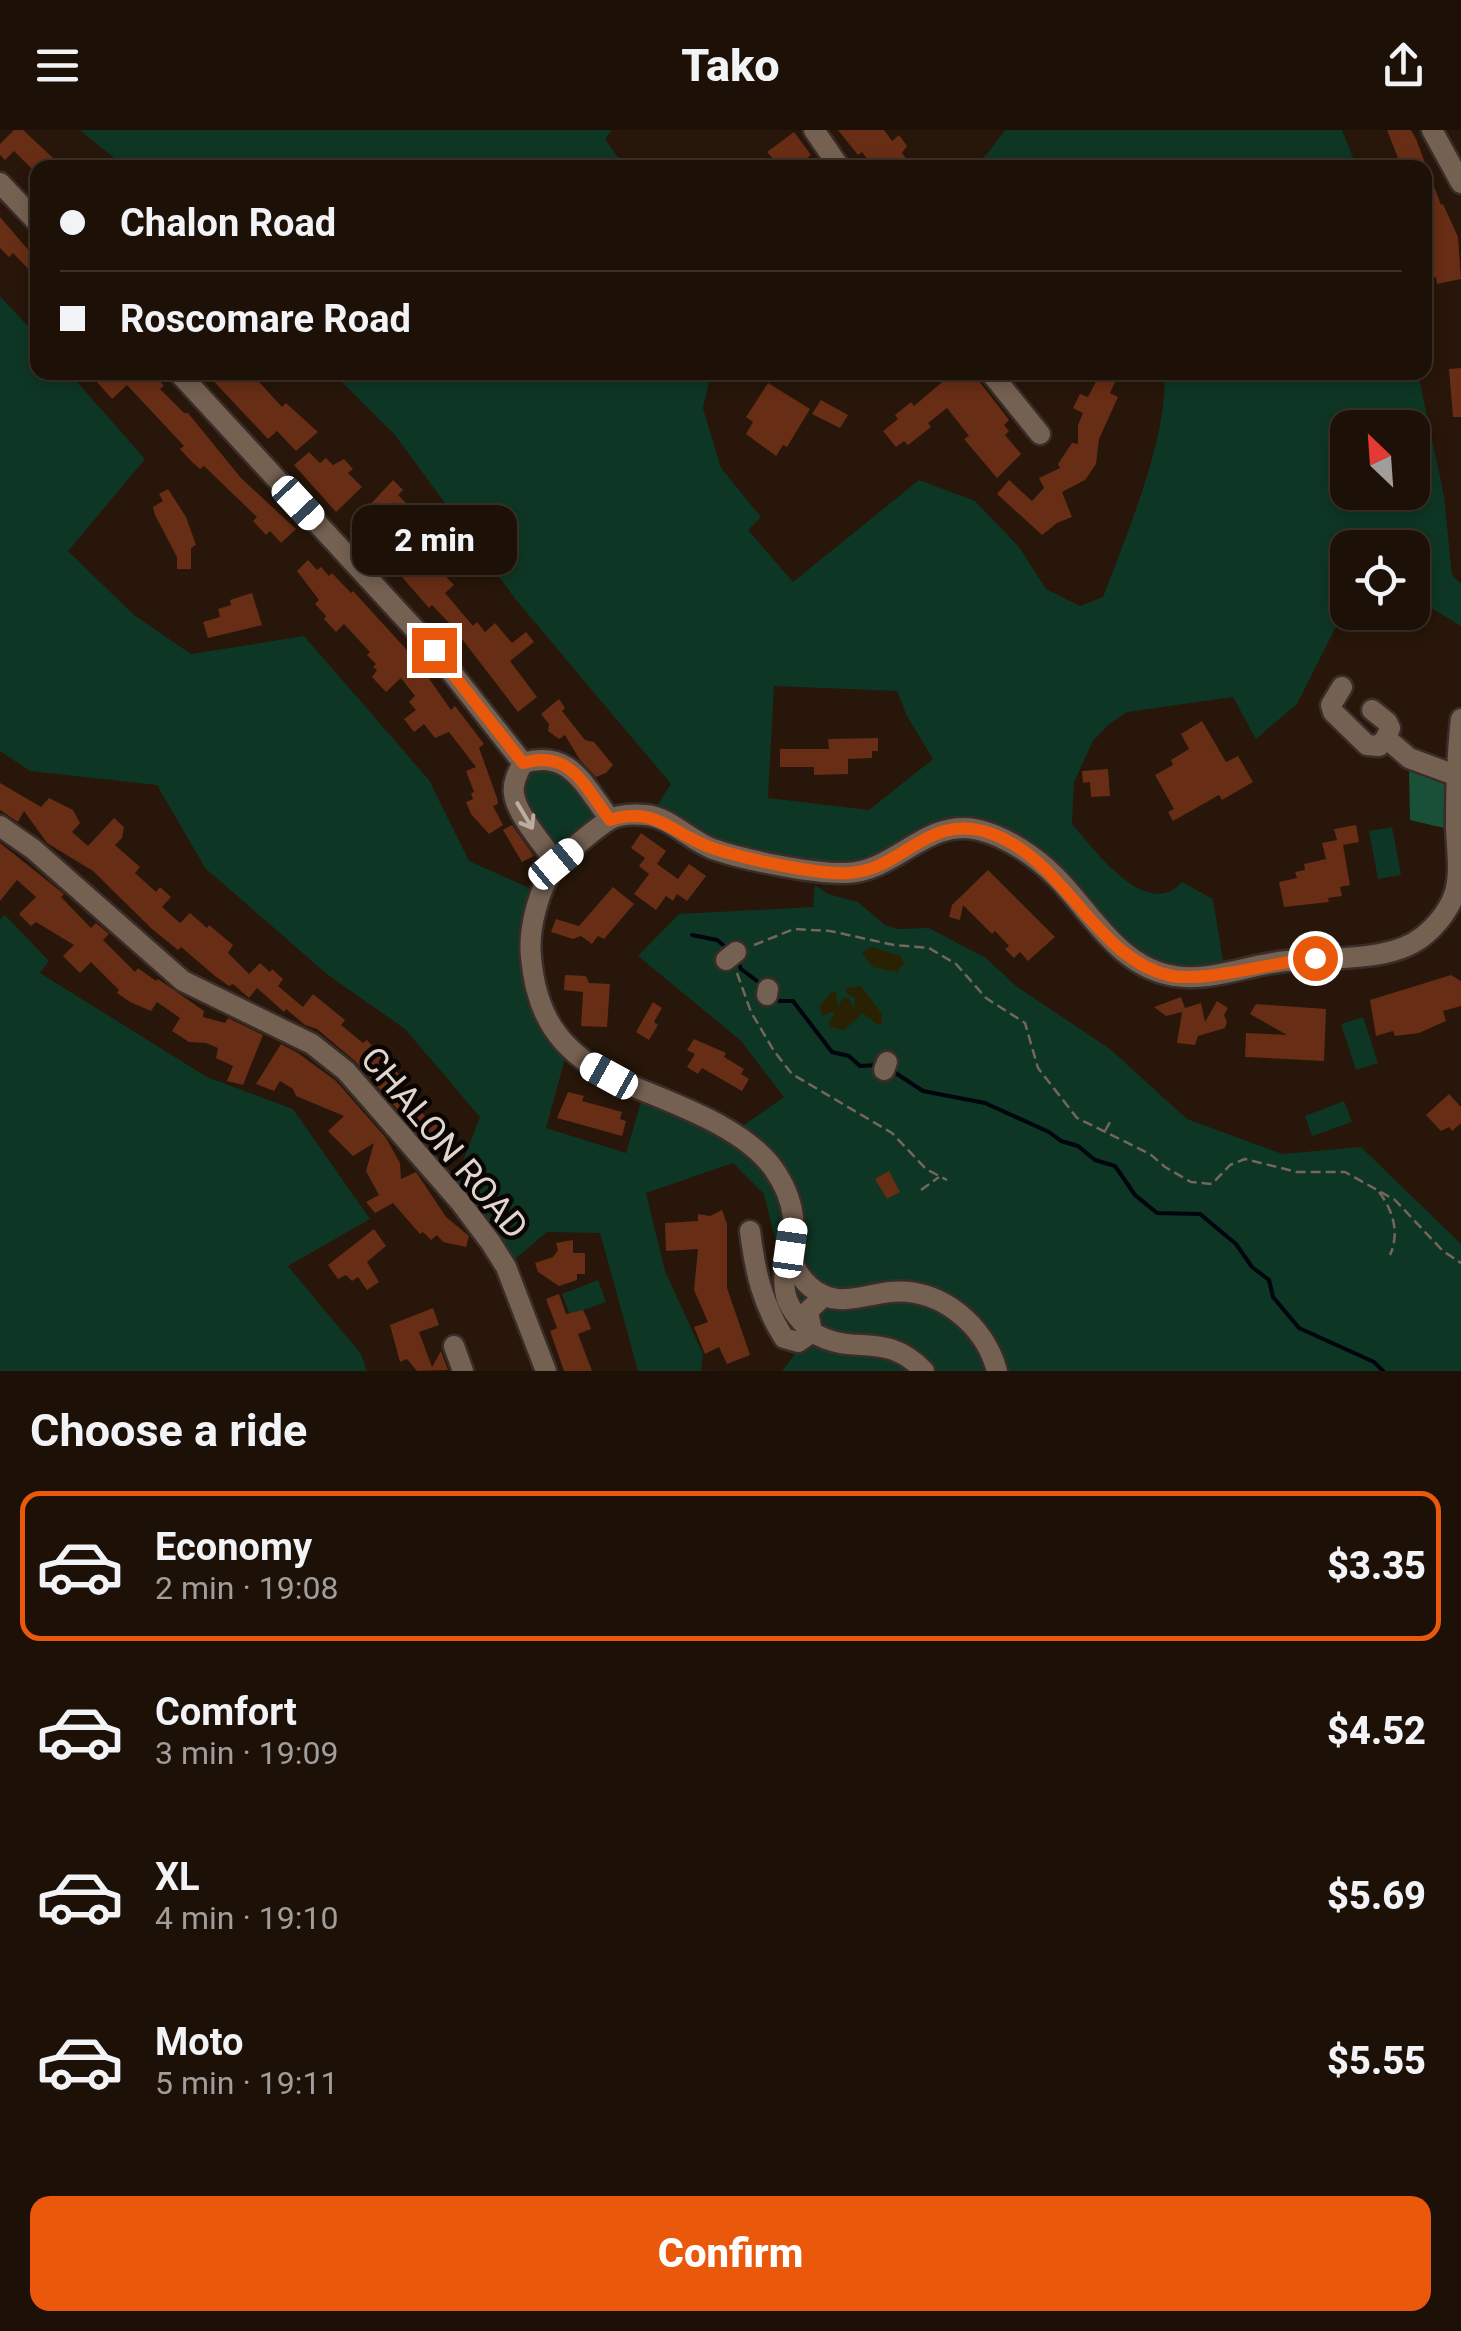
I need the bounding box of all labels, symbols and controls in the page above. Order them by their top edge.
icon: menu [30,38,85,93]
icon: share [1376,38,1431,93]
text: Tako [681,39,780,92]
text: Chalon Road [120,201,336,245]
text: Roscomare Road [120,297,411,341]
north arrow [1330,410,1430,510]
map controls [1330,410,1430,630]
car [267,471,329,535]
callout: 2 min [352,505,516,575]
text: 2 min [394,521,475,559]
button: locate [1330,530,1430,630]
route end [412,628,457,673]
one-way arrow [515,801,535,830]
car [523,833,589,895]
route start [1293,936,1338,981]
street label: CHALON ROAD [352,1039,536,1247]
car [575,1048,643,1104]
car [771,1216,809,1280]
text: Choose a ride [30,1404,307,1457]
icon: car [35,1521,125,1611]
text: Economy [155,1525,312,1569]
text: $3.35 [1327,1544,1426,1588]
text: 2 min · 19:08 [155,1569,338,1607]
icon: car [35,1686,125,1776]
text: Comfort [155,1690,297,1734]
text: $4.52 [1327,1709,1426,1753]
text: 3 min · 19:09 [155,1734,338,1772]
icon: car [35,1851,125,1941]
text: XL [155,1855,200,1899]
text: $5.69 [1327,1874,1426,1918]
text: 4 min · 19:10 [155,1899,338,1937]
icon: car [35,2016,125,2106]
text: Moto [155,2020,244,2064]
text: $5.55 [1327,2039,1426,2083]
text: 5 min · 19:11 [155,2064,338,2102]
button: Confirm [30,2196,1431,2311]

